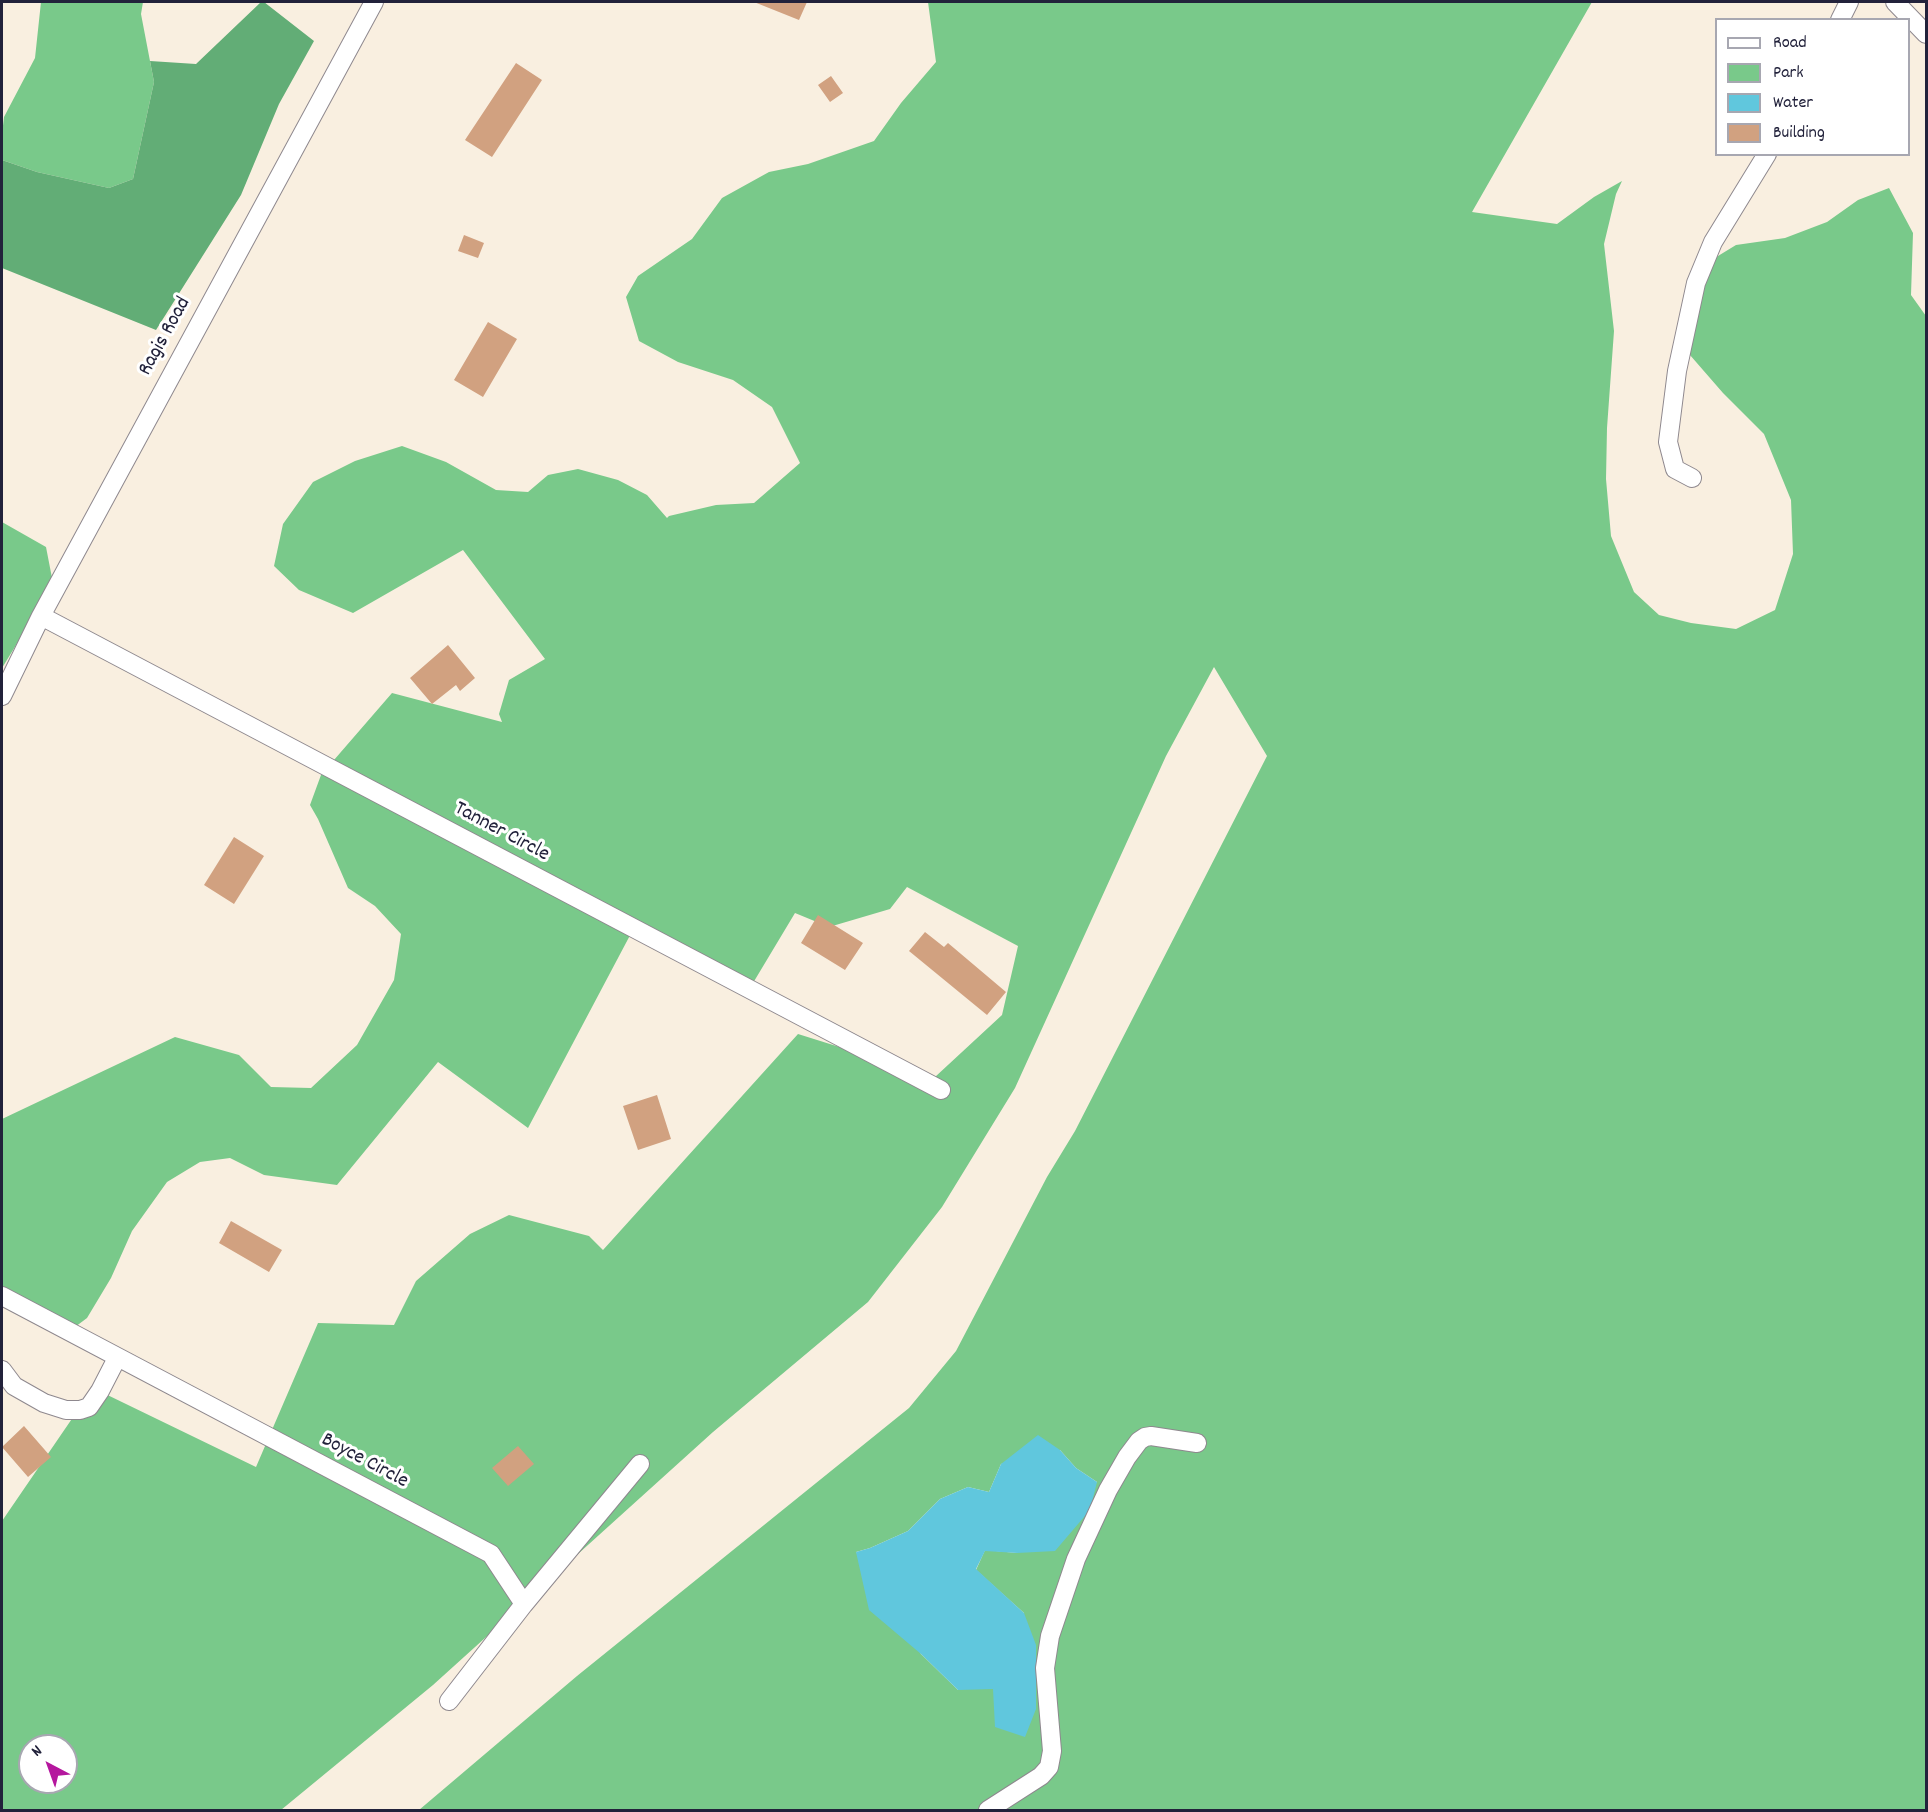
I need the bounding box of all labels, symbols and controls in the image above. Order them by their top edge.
legend [1715,18,1910,156]
text: Road [1773,31,1807,56]
text: Park [1773,61,1804,86]
text: Water [1773,91,1813,116]
text: Building [1773,121,1825,146]
street label: Ragis Road [134,293,198,381]
street label: Tanner Circle [449,797,553,869]
street label: Boyce Circle [316,1429,412,1495]
north arrow [18,1734,78,1794]
text: N [27,1740,48,1763]

